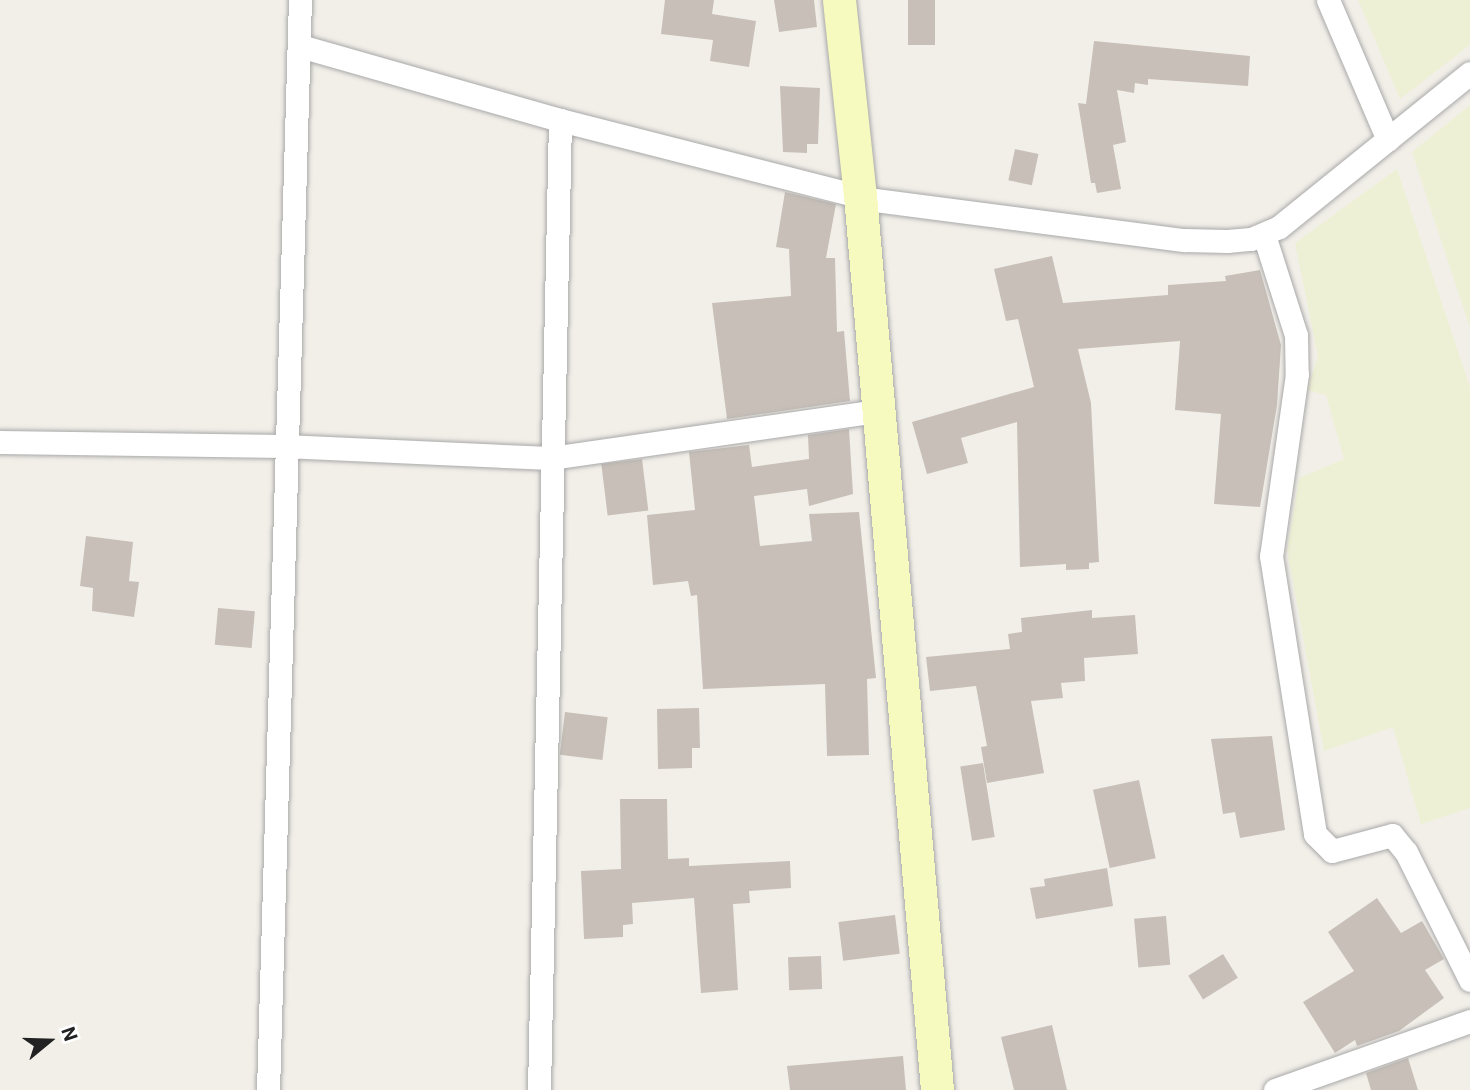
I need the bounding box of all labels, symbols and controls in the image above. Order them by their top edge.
north arrow [14,1006,84,1076]
text: N [56,1024,82,1044]

